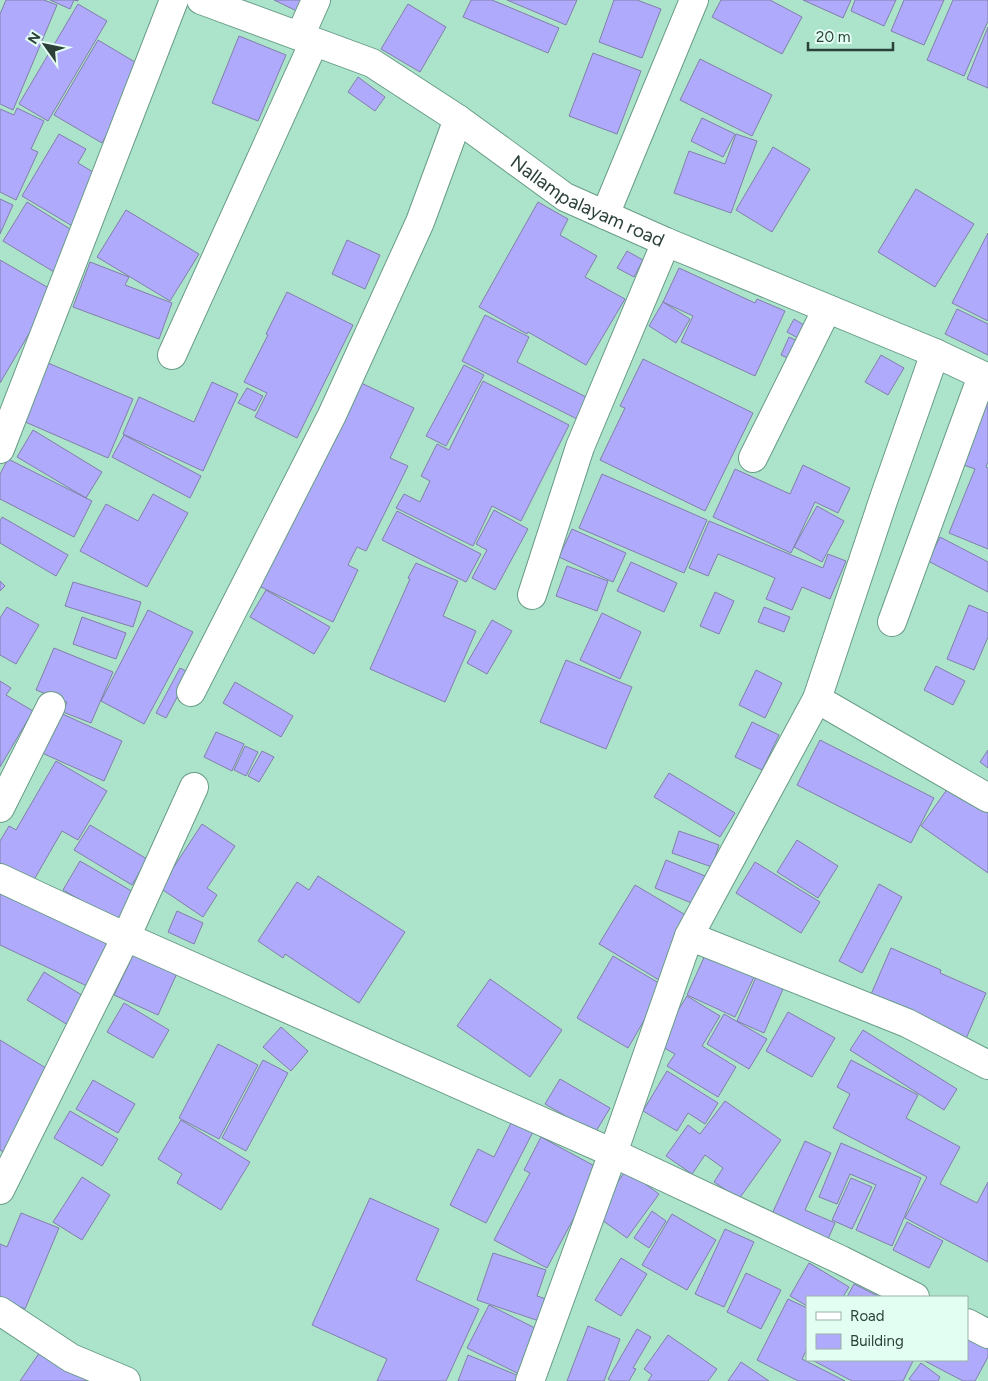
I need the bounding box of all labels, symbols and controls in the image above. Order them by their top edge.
north arrow [20,20,70,70]
scale bar [808,20,893,52]
text: 20 m [816,28,850,46]
text: N [24,29,45,47]
street label: Nallampalayam road [506,150,668,252]
legend [806,1296,968,1361]
text: Road [850,1307,885,1325]
text: Building [850,1332,904,1350]

